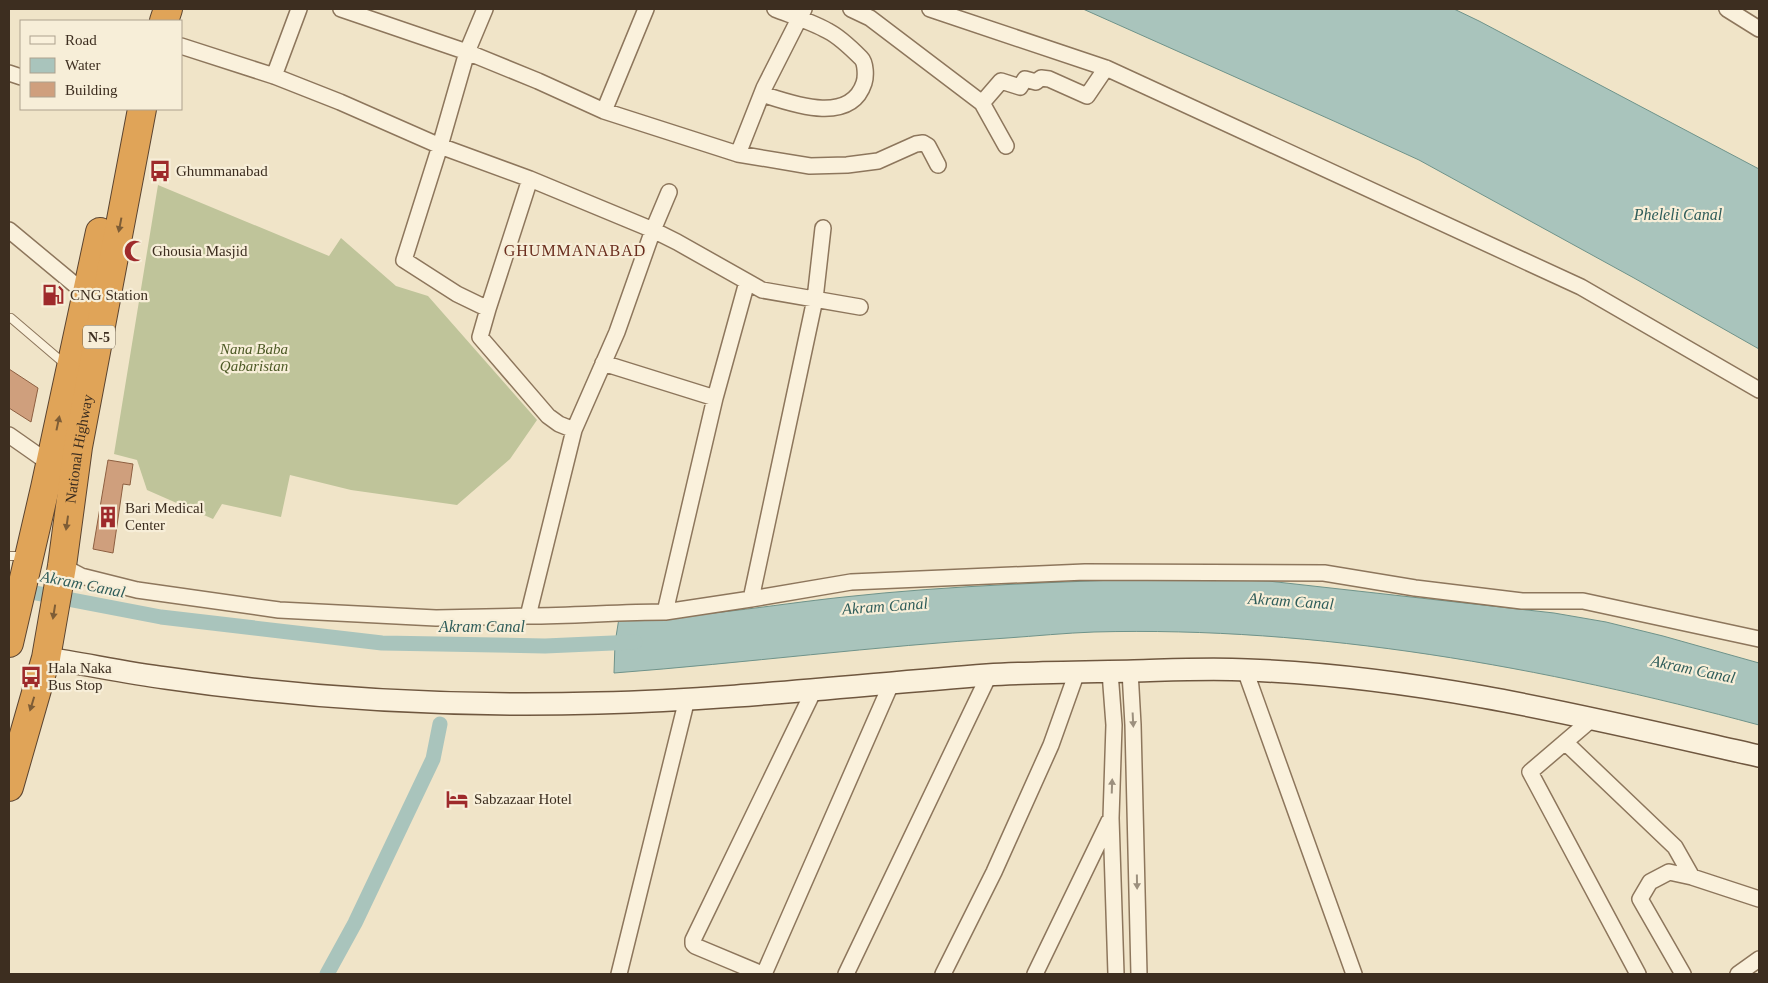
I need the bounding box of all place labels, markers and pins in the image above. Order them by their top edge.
bus stop icon: Ghummanabad [147,158,173,184]
place label: Ghummanabad [176,163,268,179]
mosque icon: Ghousia Masjid [122,238,148,264]
place label: Ghousia Masjid [152,243,248,259]
fuel station icon: CNG Station [40,282,66,308]
place label: CNG Station [70,287,148,303]
place label: Bari Medical Center [125,500,204,533]
building icon: Bari Medical Center [95,504,121,530]
place label: Hala Naka Bus Stop [48,660,112,693]
bus stop icon: Hala Naka Bus Stop [18,664,44,690]
hotel icon: Sabzazaar Hotel [444,786,470,812]
place label: Sabzazaar Hotel [474,791,572,807]

